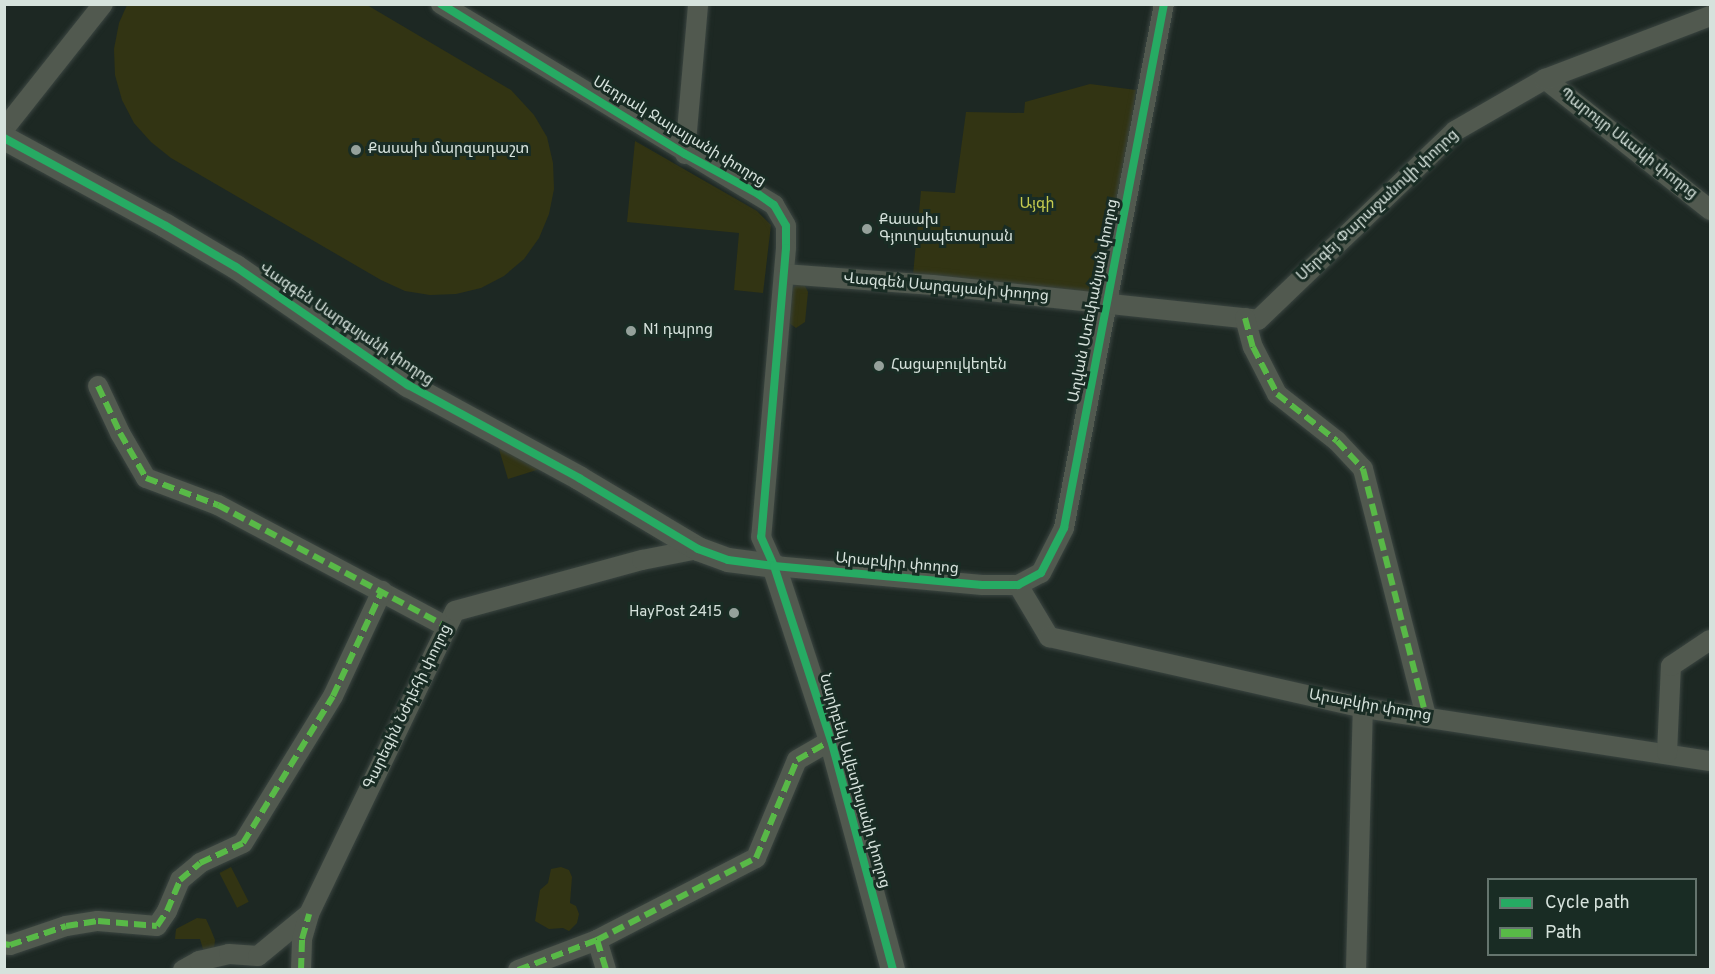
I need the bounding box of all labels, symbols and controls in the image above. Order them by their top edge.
street label: Սեդրակ Ջալալյանի փողոց [589,73,769,191]
street label: Պարույր Սևակի փողոց [1556,85,1700,203]
street label: Սերգեյ Փարաջանովի փողոց [1294,126,1462,286]
place label: Քասախ մարզադաշտ [368,141,529,159]
marker: Քասախ մարզադաշտ [349,143,363,157]
park label: Այգի [1020,196,1054,214]
street label: Աղվան Ստեփանյան փողոց [1065,198,1123,404]
place label: Քասախ Գյուղապետարան [879,211,1013,246]
marker: Քասախ Գյուղապետարան [860,222,874,236]
street label: Վազգեն Սարգսյանի փողոց [255,260,437,390]
street label: Վազգեն Սարգսյանի փողոց [842,270,1050,306]
place label: N1 դպրոց [643,322,713,340]
marker: N1 դպրոց [624,324,638,338]
place label: Հացաբուլկեղեն [891,357,1007,375]
marker: Հացաբուլկեղեն [872,359,886,373]
street label: Արաբկիր փողոց [834,550,960,578]
place label: HayPost 2415 [629,604,722,622]
marker: HayPost 2415 [727,606,741,620]
street label: Գարեգին Նժդեհի փողոց [360,621,456,793]
street label: Նարիբեկ Ավետիսյանի փողոց [815,672,893,890]
street label: Արաբկիր փողոց [1307,686,1433,726]
legend [1487,878,1697,956]
text: Cycle path [1545,892,1630,915]
text: Path [1545,922,1582,945]

